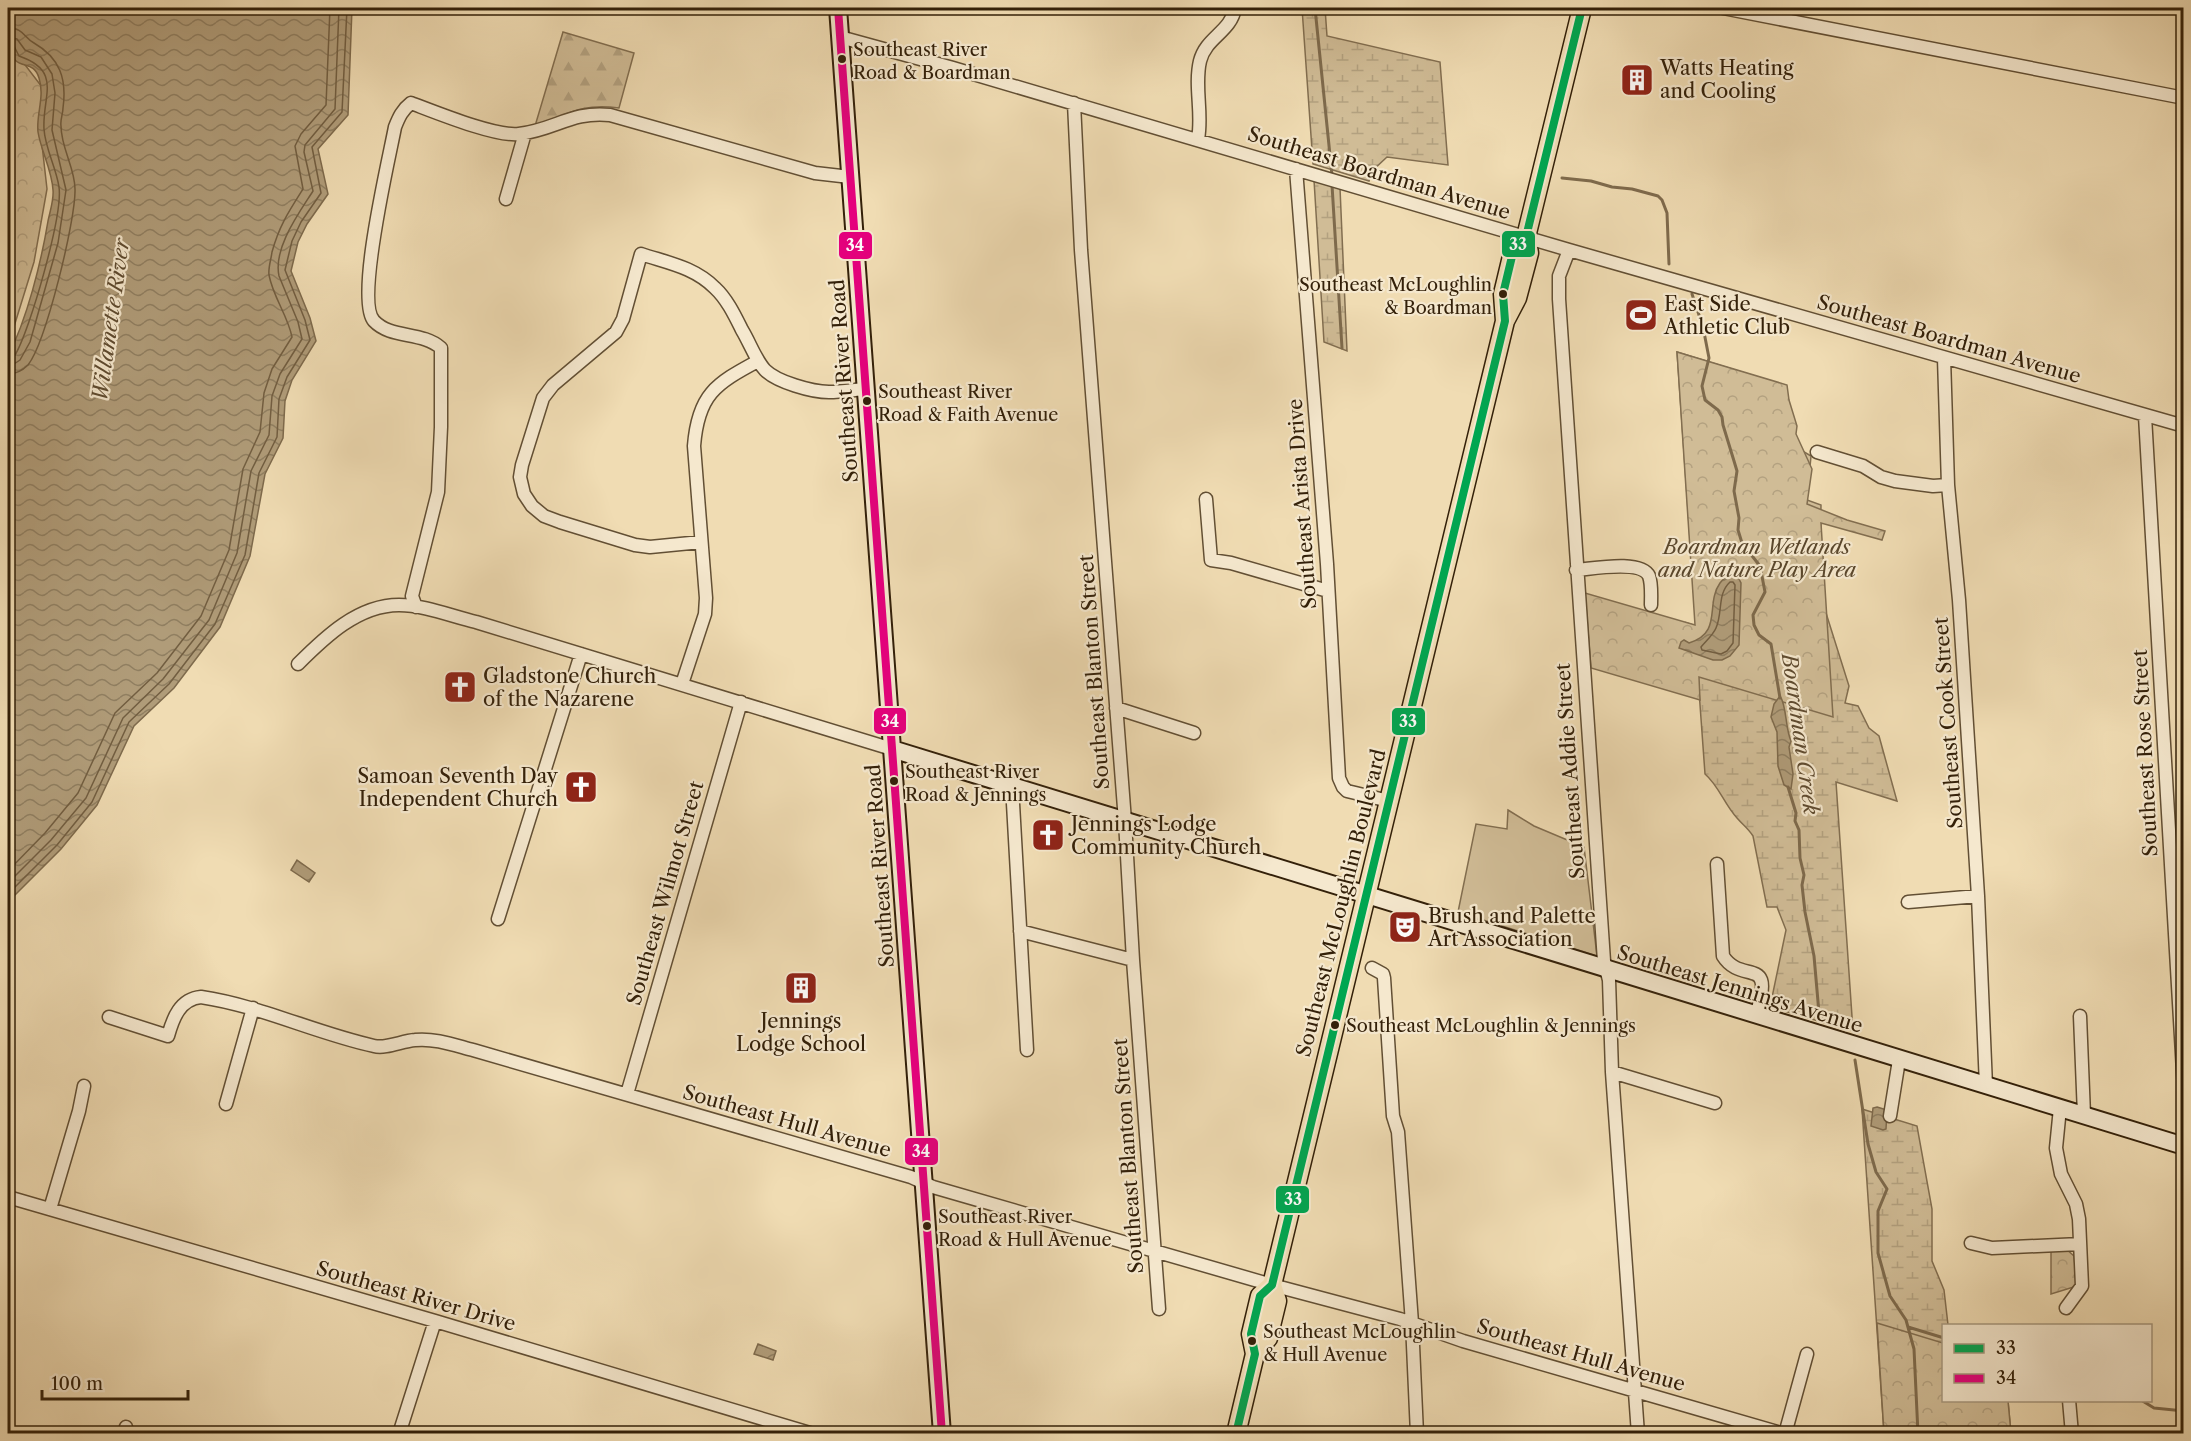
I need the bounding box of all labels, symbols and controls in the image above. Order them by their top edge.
place label: Southeast River Road & Boardman [853,39,1011,84]
marker: Southeast River Road & Boardman [836,53,848,65]
place label: Watts Heating and Cooling [1659,56,1794,103]
building icon: Watts Heating and Cooling [1619,62,1655,98]
street label: Southeast Boardman Avenue [1245,122,1513,224]
line badge: 33 [1501,230,1536,258]
line badge: 34 [838,231,873,260]
text: 33 [1509,234,1527,254]
text: 34 [846,235,864,255]
water label: Willamette River [87,236,134,403]
place label: Southeast McLoughlin & Boardman [1299,274,1492,319]
street label: Southeast River Road [825,279,863,483]
marker: Southeast McLoughlin & Boardman [1497,288,1509,300]
street label: Southeast Boardman Avenue [1814,290,2084,388]
place label: East Side Athletic Club [1663,292,1790,339]
sports icon: East Side Athletic Club [1623,297,1659,333]
place label: Southeast River Road & Faith Avenue [878,381,1058,426]
marker: Southeast River Road & Faith Avenue [861,395,873,407]
street label: Southeast Arista Drive [1283,398,1321,610]
park label: Boardman Wetlands and Nature Play Area [1658,535,1856,582]
street label: Southeast Blanton Street [1074,554,1114,790]
street label: Southeast Cook Street [1929,616,1967,830]
street label: Southeast Rose Street [2128,649,2162,857]
water label: Boardman Creek [1777,650,1824,816]
street label: Southeast Addie Street [1550,662,1590,880]
place label: Gladstone Church of the Nazarene [483,664,657,711]
church icon: Gladstone Church of the Nazarene [442,669,478,705]
line badge: 34 [873,707,907,735]
line badge: 33 [1391,707,1426,736]
text: 34 [881,711,899,731]
text: 33 [1399,711,1417,731]
street label: Southeast McLoughlin Boulevard [1291,747,1391,1059]
place label: Southeast River Road & Jennings [905,761,1046,806]
place label: Samoan Seventh Day Independent Church [357,764,559,811]
street label: Southeast River Road [861,764,899,968]
church icon: Samoan Seventh Day Independent Church [563,769,599,805]
marker: Southeast River Road & Jennings [888,775,900,787]
street label: Southeast Wilmot Street [621,778,709,1008]
place label: Jennings Lodge Community Church [1068,812,1262,859]
church icon: Jennings Lodge Community Church [1030,817,1066,853]
place label: Brush and Palette Art Association [1427,904,1596,951]
theatre icon: Brush and Palette Art Association [1387,909,1423,945]
street label: Southeast Jennings Avenue [1614,940,1866,1038]
building icon: Jennings Lodge School [783,970,819,1006]
place label: Jennings Lodge School [736,1009,866,1056]
place label: Southeast McLoughlin & Jennings [1346,1015,1636,1037]
marker: Southeast McLoughlin & Jennings [1329,1019,1341,1031]
street label: Southeast Blanton Street [1108,1038,1148,1274]
street label: Southeast Hull Avenue [680,1080,894,1162]
line badge: 34 [904,1137,939,1166]
text: 34 [912,1141,930,1161]
line badge: 33 [1275,1185,1310,1214]
text: 33 [1284,1189,1302,1209]
place label: Southeast River Road & Hull Avenue [938,1206,1112,1251]
marker: Southeast River Road & Hull Avenue [921,1220,933,1232]
street label: Southeast River Drive [314,1256,518,1336]
street label: Southeast Hull Avenue [1474,1314,1688,1396]
place label: Southeast McLoughlin & Hull Avenue [1263,1321,1456,1366]
legend [1942,1324,2152,1402]
marker: Southeast McLoughlin & Hull Avenue [1246,1335,1258,1347]
text: 33 [1996,1337,2016,1359]
scale bar [42,1363,188,1401]
text: 34 [1996,1367,2016,1389]
text: 100 m [51,1373,103,1395]

